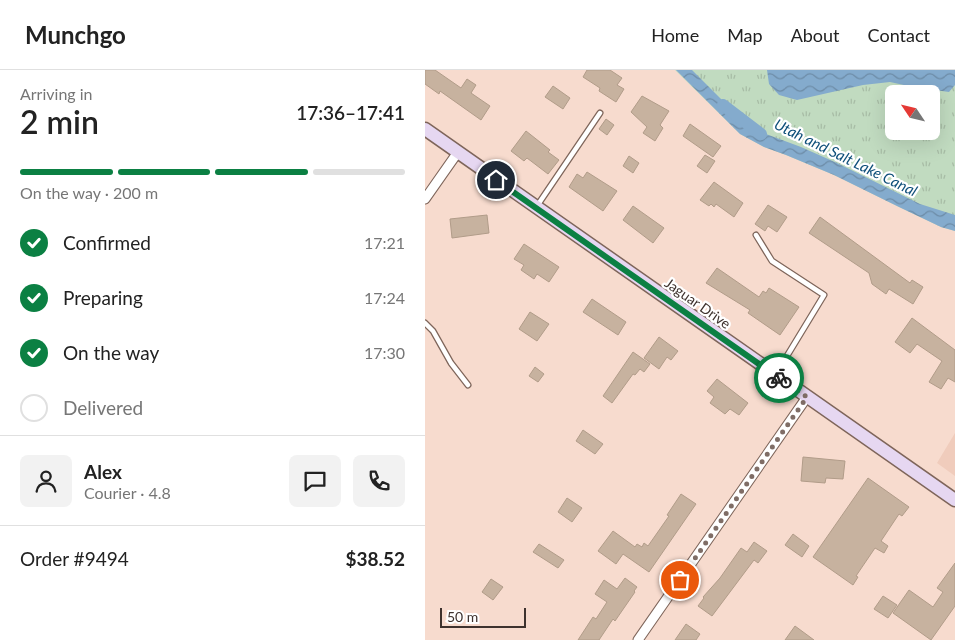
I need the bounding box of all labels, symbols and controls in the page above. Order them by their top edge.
text: Munchgo [25,20,126,49]
text: Home [651,24,699,46]
text: Map [727,24,763,46]
text: About [791,24,840,46]
text: Contact [868,24,930,46]
text: Arriving in [20,84,93,103]
north arrow [885,85,940,140]
map controls [885,85,940,140]
text: 17:36–17:41 [296,101,405,124]
text: 2 min [20,102,99,141]
water label: Utah and Salt Lake Canal [772,115,921,200]
pin [475,159,517,201]
icon: home [482,166,510,194]
text: On the way · 200 m [20,183,158,202]
icon: check [20,229,48,257]
text: Confirmed [63,231,151,254]
text: 17:21 [364,233,405,252]
street label: Jaguar Drive [662,274,734,332]
icon: check [20,284,48,312]
text: Preparing [63,286,143,309]
text: 17:24 [364,288,405,307]
icon: check [20,339,48,367]
text: On the way [63,341,159,364]
text: 17:30 [364,343,405,362]
courier [754,353,804,403]
icon: bike [765,364,793,392]
text: Delivered [63,396,143,419]
button: person [20,455,72,507]
button: chat [289,455,341,507]
button: phone [353,455,405,507]
text: Alex [84,460,122,483]
text: Courier · 4.8 [84,483,171,502]
text: Order #9494 [20,547,129,570]
text: $38.52 [345,547,405,570]
pin [659,559,701,601]
icon: bag [666,566,694,594]
scale bar [440,605,526,628]
text: 50 m [447,608,478,625]

